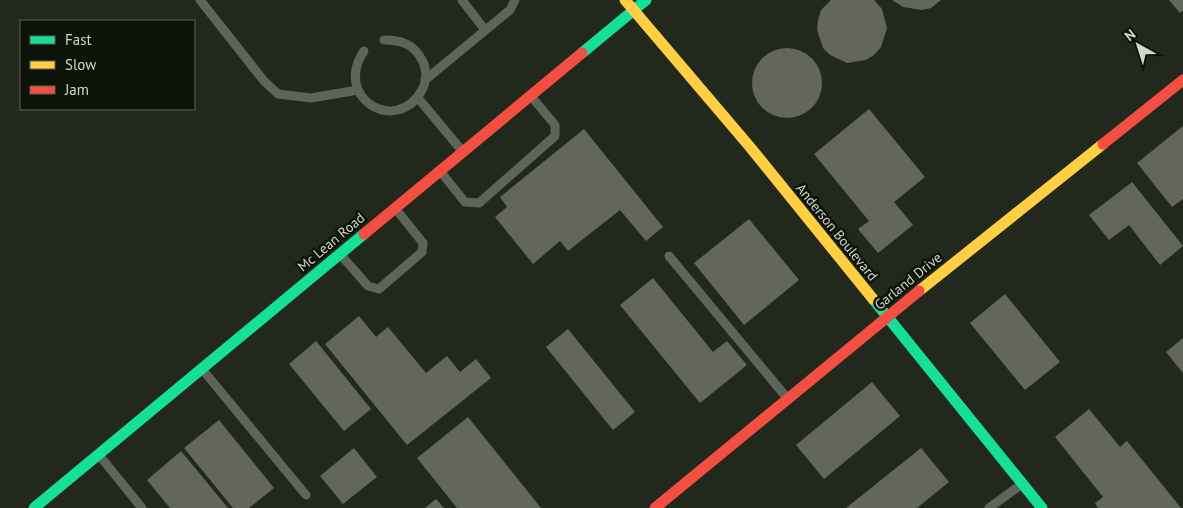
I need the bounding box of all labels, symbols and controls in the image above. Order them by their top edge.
legend [20,20,195,110]
north arrow [1113,20,1163,70]
text: N [1121,25,1139,45]
text: Fast [65,30,92,49]
text: Slow [65,55,96,74]
text: Jam [64,80,89,99]
street label: Anderson Boulevard [792,180,882,284]
street label: Mc Lean Road [294,209,368,275]
street label: Garland Drive [871,248,945,314]

